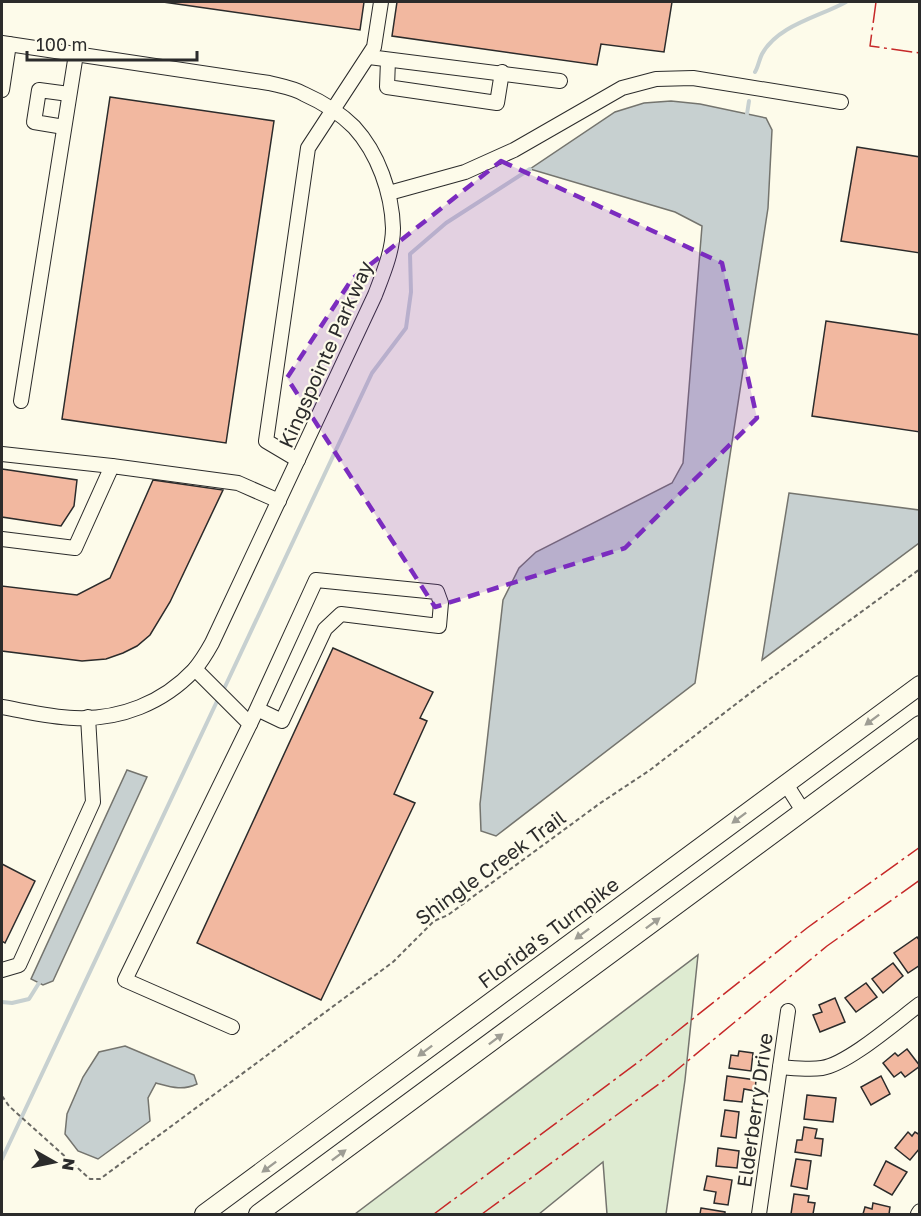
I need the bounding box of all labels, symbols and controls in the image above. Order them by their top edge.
scale bar [27,24,196,62]
text: 100 m [36,33,87,55]
street label: Kingspointe Parkway [273,257,377,451]
one-way arrow [865,713,880,725]
street label: Shingle Creek Trail [410,804,570,930]
one-way arrow [731,812,746,824]
street label: Florida's Turnpike [473,871,623,993]
one-way arrow [645,917,660,929]
one-way arrow [575,928,590,940]
street label: Elderberry Drive [731,1031,777,1189]
one-way arrow [488,1033,503,1045]
one-way arrow [418,1044,433,1056]
north arrow [24,1132,84,1192]
one-way arrow [332,1149,347,1161]
text: N [58,1157,80,1172]
one-way arrow [261,1160,276,1172]

